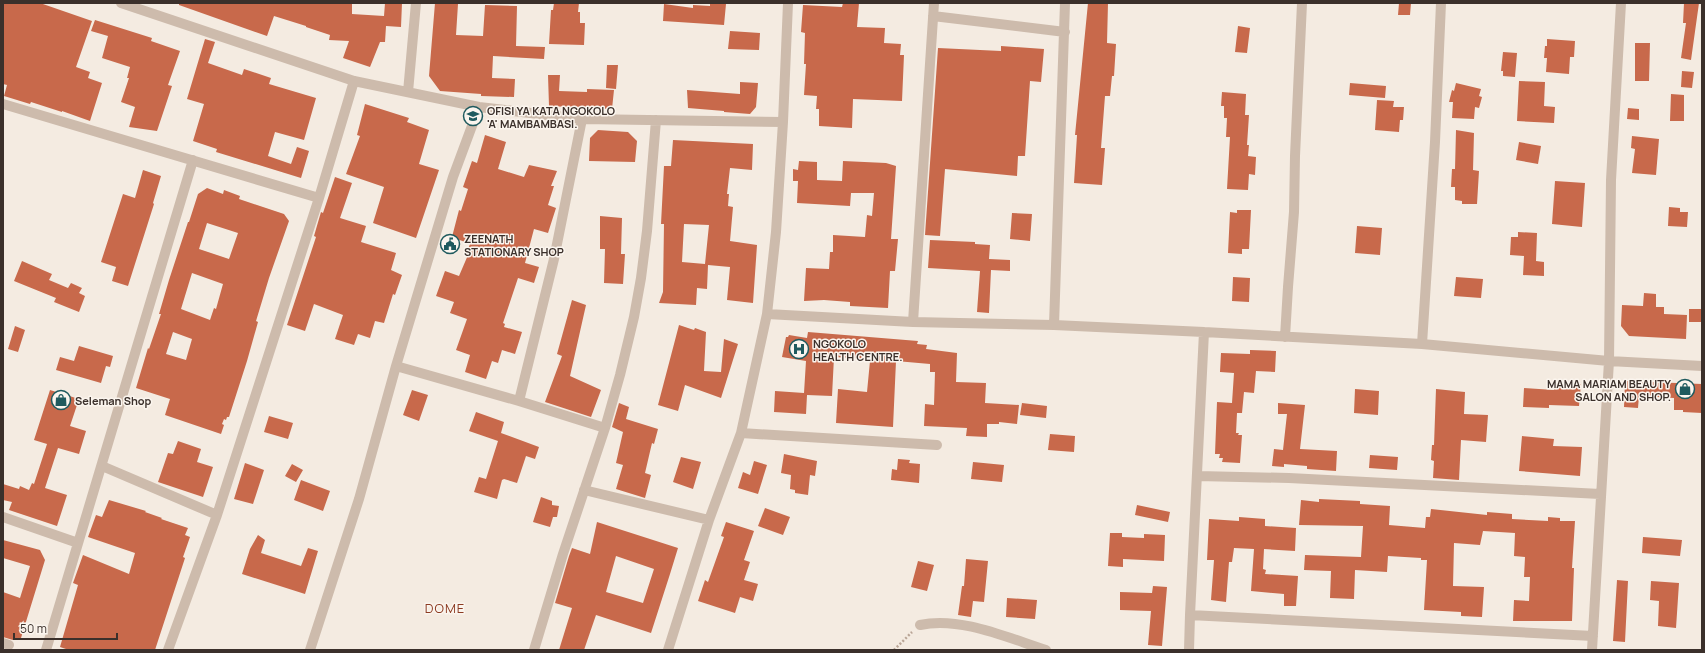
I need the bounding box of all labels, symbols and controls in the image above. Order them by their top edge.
place label: OFISI YA KATA NGOKOLO 'A' MAMBAMBASI. [487,103,615,131]
school or university icon: OFISI YA KATA NGOKOLO 'A' MAMBAMBASI. [462,105,484,127]
place label: ZEENATH STATIONARY SHOP [464,231,564,259]
public building icon: ZEENATH STATIONARY SHOP [439,233,461,255]
place label: NGOKOLO HEALTH CENTRE. [813,336,903,364]
hospital icon: NGOKOLO HEALTH CENTRE. [788,338,810,360]
place label: MAMA MARIAM BEAUTY SALON AND SHOP. [1547,376,1671,404]
shop icon: MAMA MARIAM BEAUTY SALON AND SHOP. [1674,378,1696,400]
shop icon: Seleman Shop [50,389,72,411]
place label: Seleman Shop [75,393,152,408]
district label: DOME [425,599,465,617]
scale bar [14,615,117,641]
text: 50 m [20,620,47,637]

